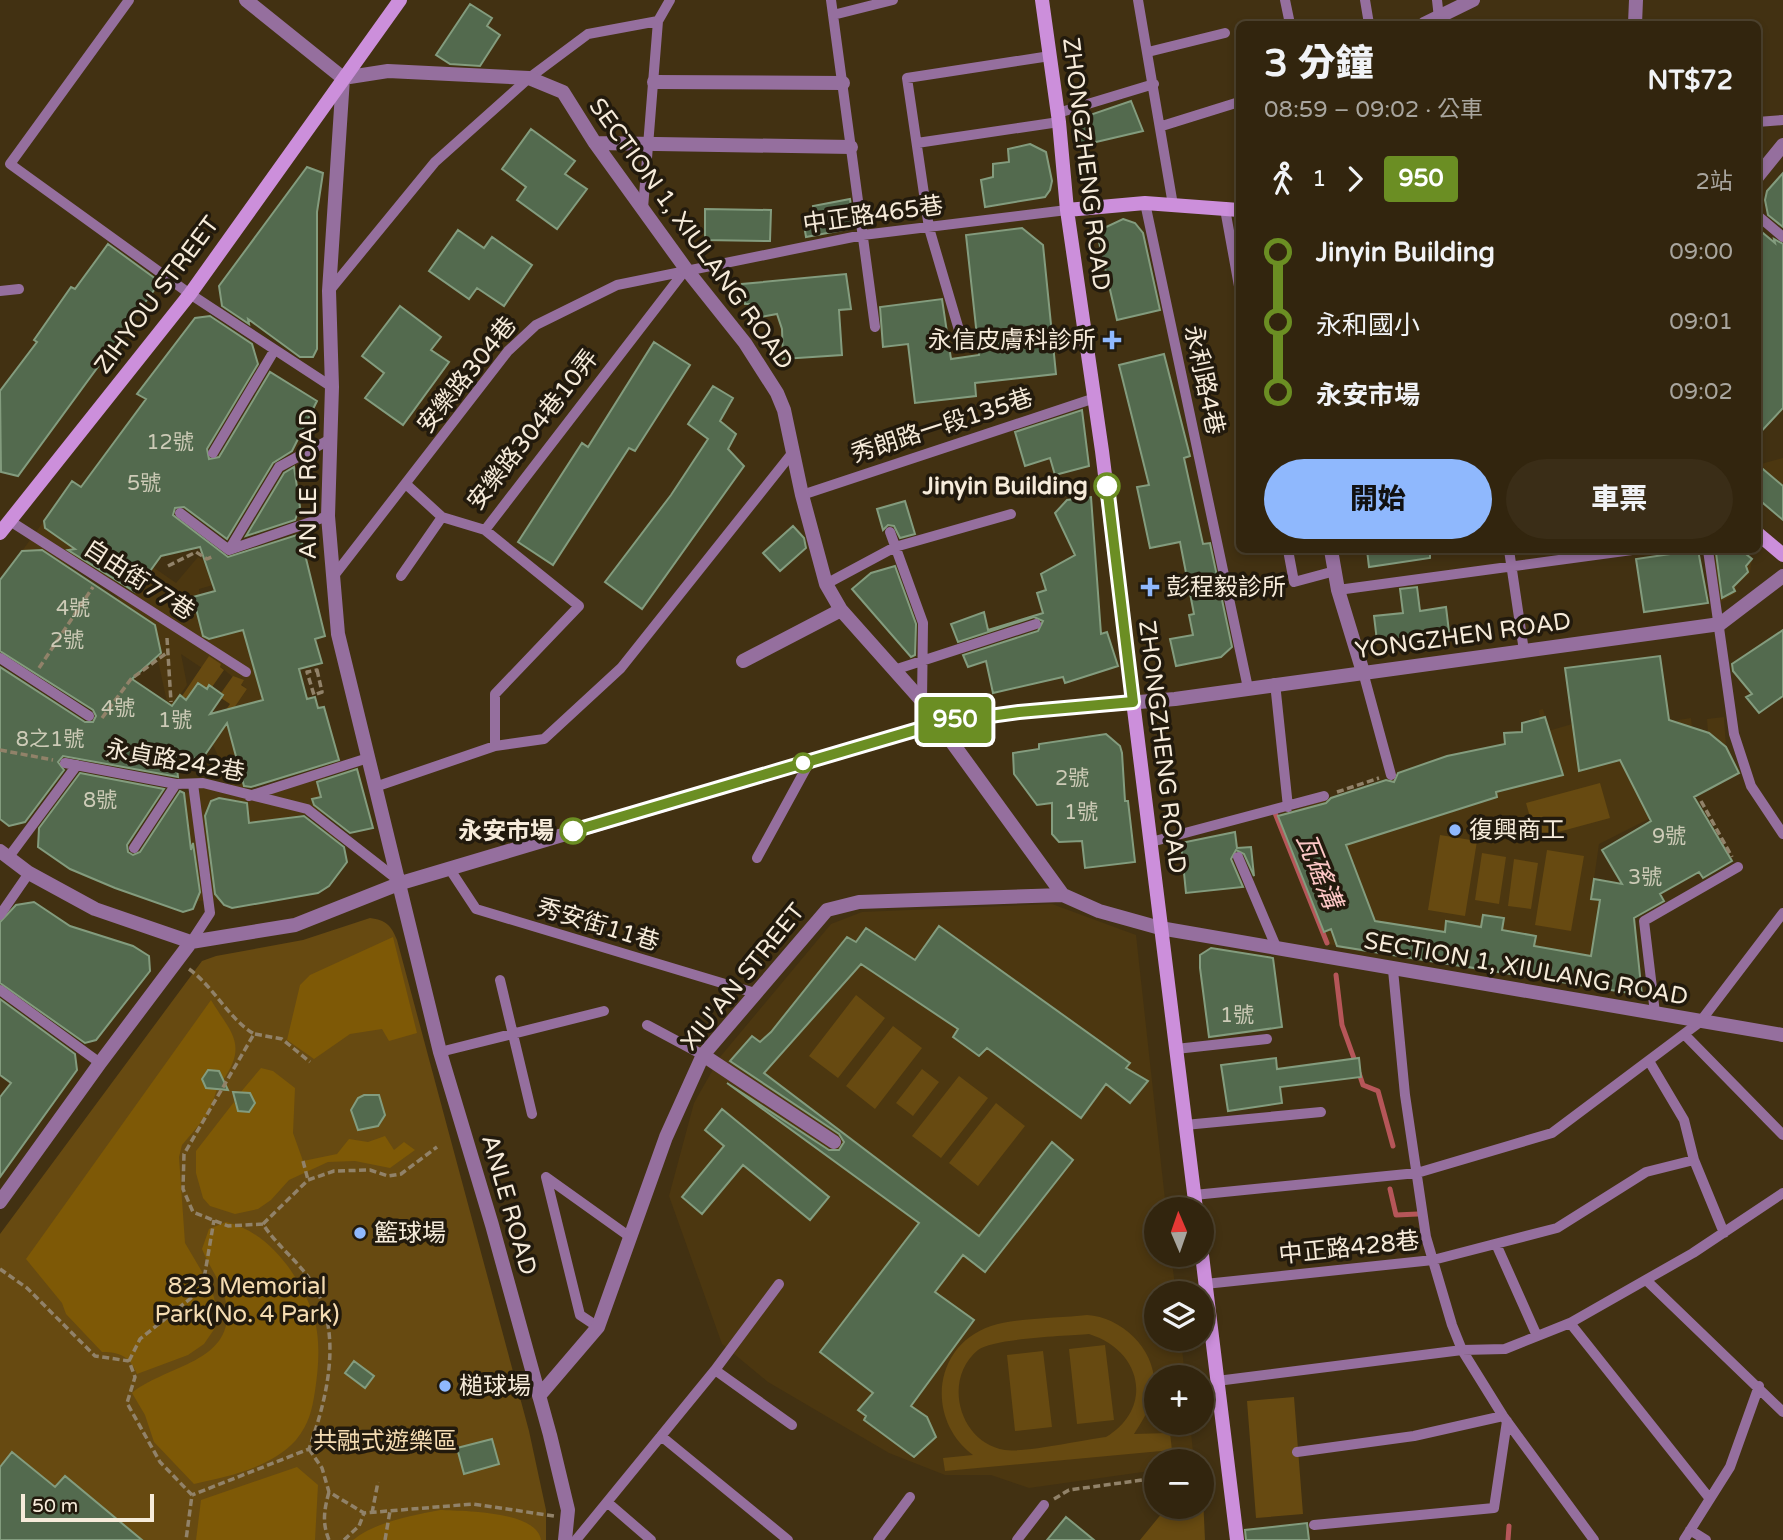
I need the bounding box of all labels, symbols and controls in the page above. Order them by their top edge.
street label: ZHONGZHENG ROAD [1056,36,1116,292]
text: 3 分鐘 [1264,41,1374,87]
text: NT$72 [1648,65,1733,96]
street label: SECTION 1, XIULANG ROAD [583,92,799,376]
text: 08:59 – 09:02 · 公車 [1264,96,1483,124]
icon: walk [1264,160,1302,198]
icon: forward [1336,160,1374,198]
text: 950 [1398,164,1444,193]
text: 1 [1312,165,1326,193]
text: 2站 [1696,168,1733,196]
street label: 中正路465巷 [801,191,945,239]
street label: ZIHYOU STREET [88,210,226,379]
text: Jinyin Building [1316,237,1495,268]
text: 09:00 [1669,238,1733,266]
text: 09:01 [1669,308,1733,336]
text: 永和國小 [1316,310,1420,341]
street label: 安樂路304巷 [411,311,523,439]
street label: 永利路4巷 [1178,323,1230,437]
place label: 永信皮膚科診所 [928,326,1096,355]
marker: 永信皮膚科診所 [1102,330,1122,350]
street label: 安樂路304巷10弄 [461,344,605,516]
text: 09:02 [1669,378,1733,406]
text: 永安市場 [1316,380,1420,411]
street label: 秀朗路一段135巷 [848,383,1036,469]
street label: AN LE ROAD [294,409,323,559]
house number: 12號 [146,430,194,455]
button: 開始 [1264,459,1492,539]
button: 車票 [1506,459,1733,539]
house number: 5號 [127,471,161,496]
place label: Jinyin Building [922,472,1088,501]
marker: Jinyin Building [1094,473,1120,499]
street label: 自由街77巷 [78,533,200,627]
place label: 彭程毅診所 [1166,573,1286,602]
marker: 彭程毅診所 [1140,577,1160,597]
house number: 4號 [56,596,90,621]
street label: YONGZHEN ROAD [1353,606,1573,666]
street label: ZHONGZHENG ROAD [1132,619,1192,875]
house number: 2號 [50,628,84,653]
house number: 4號 [101,696,135,721]
line badge: 950 [915,697,995,743]
text: 950 [932,705,978,734]
house number: 1號 [158,708,192,733]
house number: 8之1號 [16,727,84,752]
street label: 永貞路242巷 [103,734,247,788]
unlabelled marker [793,753,813,773]
house number: 2號 [1055,766,1089,791]
house number: 8號 [83,788,117,813]
house number: 1號 [1064,800,1098,825]
place label: 復興商工 [1469,816,1565,845]
place label: 永安市場 [458,817,554,846]
marker: 永安市場 [560,818,586,844]
marker: 復興商工 [1447,822,1463,838]
house number: 9號 [1652,824,1686,849]
water label: 瓦磘溝 [1290,829,1349,917]
house number: 3號 [1628,865,1662,890]
street label: 秀安街11巷 [533,893,663,957]
street label: XIU'AN STREET [675,897,811,1056]
street label: SECTION 1, XIULANG ROAD [1362,926,1690,1012]
house number: 1號 [1220,1003,1254,1028]
street label: ANLE ROAD [475,1131,543,1279]
north arrow [1144,1197,1214,1267]
map controls [1144,1197,1214,1519]
place label: 籃球場 [374,1219,446,1248]
marker: 籃球場 [352,1225,368,1241]
street label: 中正路428巷 [1277,1226,1421,1270]
park label: 823 Memorial Park(No. 4 Park) [155,1272,340,1329]
button: layers [1144,1281,1214,1351]
button: + [1144,1365,1214,1435]
place label: 槌球場 [459,1372,531,1401]
marker: 槌球場 [437,1378,453,1394]
park label: 共融式遊樂區 [313,1427,457,1456]
button: − [1144,1449,1214,1519]
scale bar [21,1491,154,1523]
text: 50 m [32,1495,78,1517]

